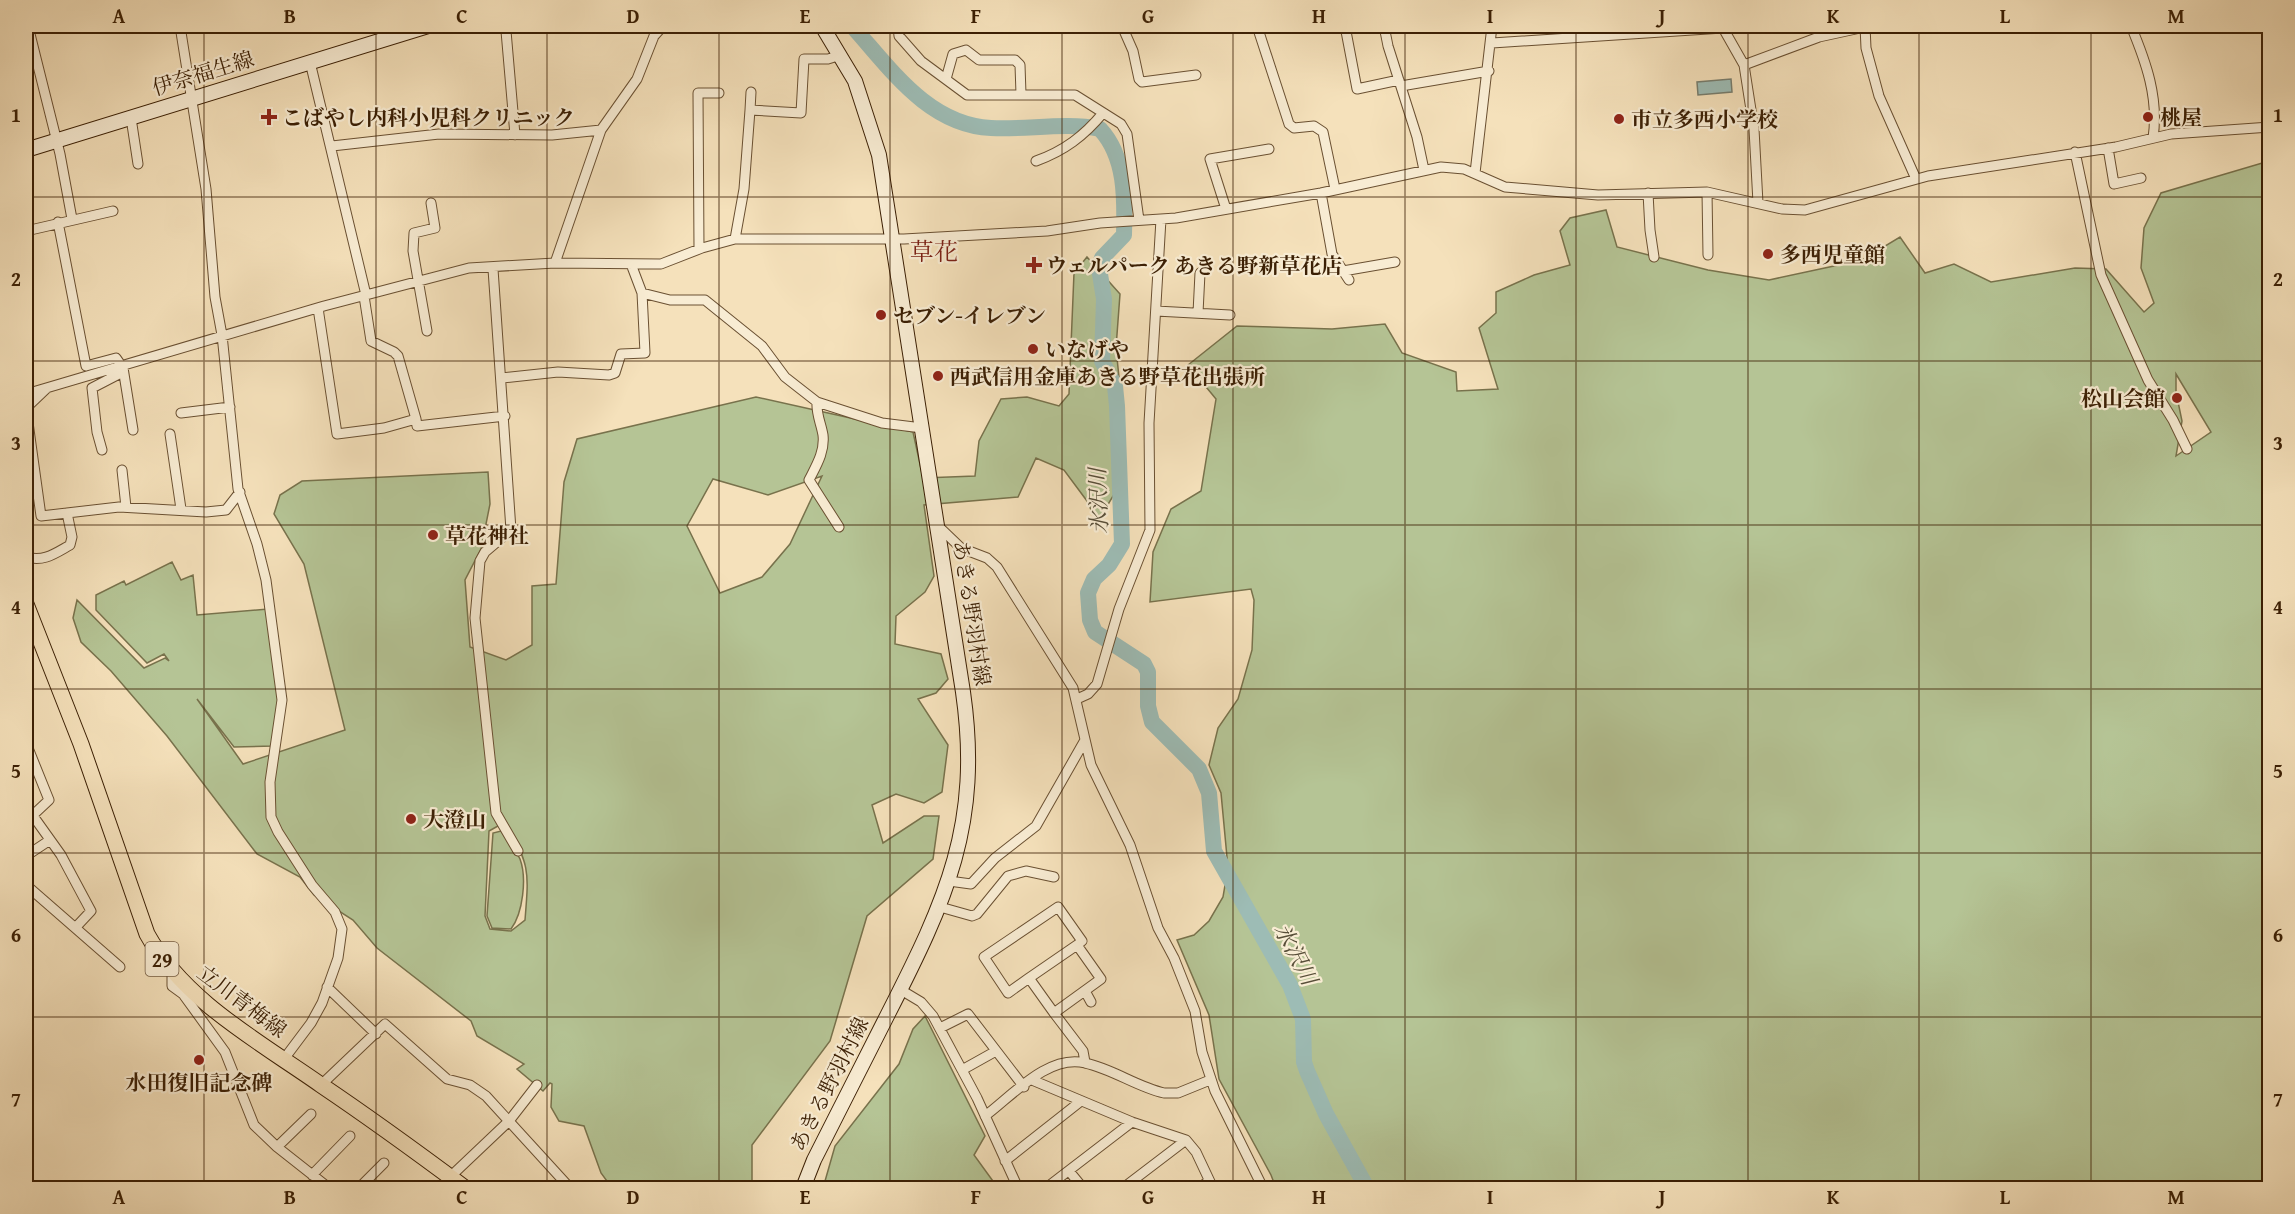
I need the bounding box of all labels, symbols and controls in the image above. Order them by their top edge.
text: A [113,1,126,30]
text: B [284,1,296,30]
text: C [456,1,468,30]
text: D [626,1,640,30]
text: E [800,1,811,30]
text: F [971,1,981,30]
text: G [1142,1,1154,30]
text: H [1312,1,1326,30]
text: I [1487,1,1493,30]
text: J [1656,1,1666,30]
text: K [1827,1,1840,30]
text: L [2000,1,2011,30]
text: M [2167,1,2185,30]
street label: 伊奈福生線 [148,43,258,103]
text: 1 [11,100,21,129]
text: 1 [2273,100,2283,129]
place label: こばやし内科小児科クリニック [282,102,575,133]
place label: 桃屋 [2160,102,2202,133]
place label: 市立多西小学校 [1631,104,1778,135]
marker: こばやし内科小児科クリニック [260,108,278,126]
marker: 桃屋 [2141,110,2155,124]
marker: 市立多西小学校 [1612,112,1626,126]
district label: 草花 [910,234,958,269]
place label: 多西児童館 [1780,239,1885,270]
marker: 多西児童館 [1761,247,1775,261]
place label: ウェルパーク あきる野新草花店 [1046,250,1342,281]
marker: ウェルパーク あきる野新草花店 [1027,258,1041,272]
text: 2 [11,264,21,293]
text: 2 [2273,264,2283,293]
place label: セブン-イレブン [893,300,1046,331]
marker: セブン-イレブン [874,308,888,322]
place label: いなげや [1045,334,1129,365]
marker: いなげや [1026,342,1040,356]
place label: 西武信用金庫あきる野草花出張所 [950,361,1265,392]
marker: 西武信用金庫あきる野草花出張所 [931,369,945,383]
place label: 松山会館 [2081,383,2165,414]
marker: 松山会館 [2170,391,2184,405]
text: 3 [11,428,21,457]
text: 3 [2273,428,2283,457]
water label: 氷沢川 [1081,465,1115,535]
place label: 草花神社 [445,520,529,551]
marker: 草花神社 [426,528,440,542]
street label: あきる野羽村線 [945,538,999,688]
text: 4 [11,592,21,621]
text: 4 [2273,592,2283,621]
text: 5 [11,756,21,785]
text: 5 [2273,756,2283,785]
place label: 大澄山 [423,804,486,835]
marker: 大澄山 [404,812,418,826]
water label: 氷沢川 [1266,917,1327,992]
text: 6 [11,920,21,949]
text: 6 [2273,920,2283,949]
road number: 29 [146,942,178,976]
street label: 立川青梅線 [191,957,293,1045]
street label: あきる野羽村線 [782,1011,876,1157]
marker: 水田復旧記念碑 [192,1053,206,1067]
place label: 水田復旧記念碑 [126,1067,273,1098]
text: 7 [11,1084,21,1113]
text: 7 [2273,1084,2283,1113]
text: A [113,1182,126,1211]
text: B [284,1182,296,1211]
text: C [456,1182,468,1211]
text: D [626,1182,640,1211]
text: E [800,1182,811,1211]
text: F [971,1182,981,1211]
text: G [1142,1182,1154,1211]
text: H [1312,1182,1326,1211]
text: I [1487,1182,1493,1211]
text: J [1656,1182,1666,1211]
text: K [1827,1182,1840,1211]
text: L [2000,1182,2011,1211]
text: M [2167,1182,2185,1211]

